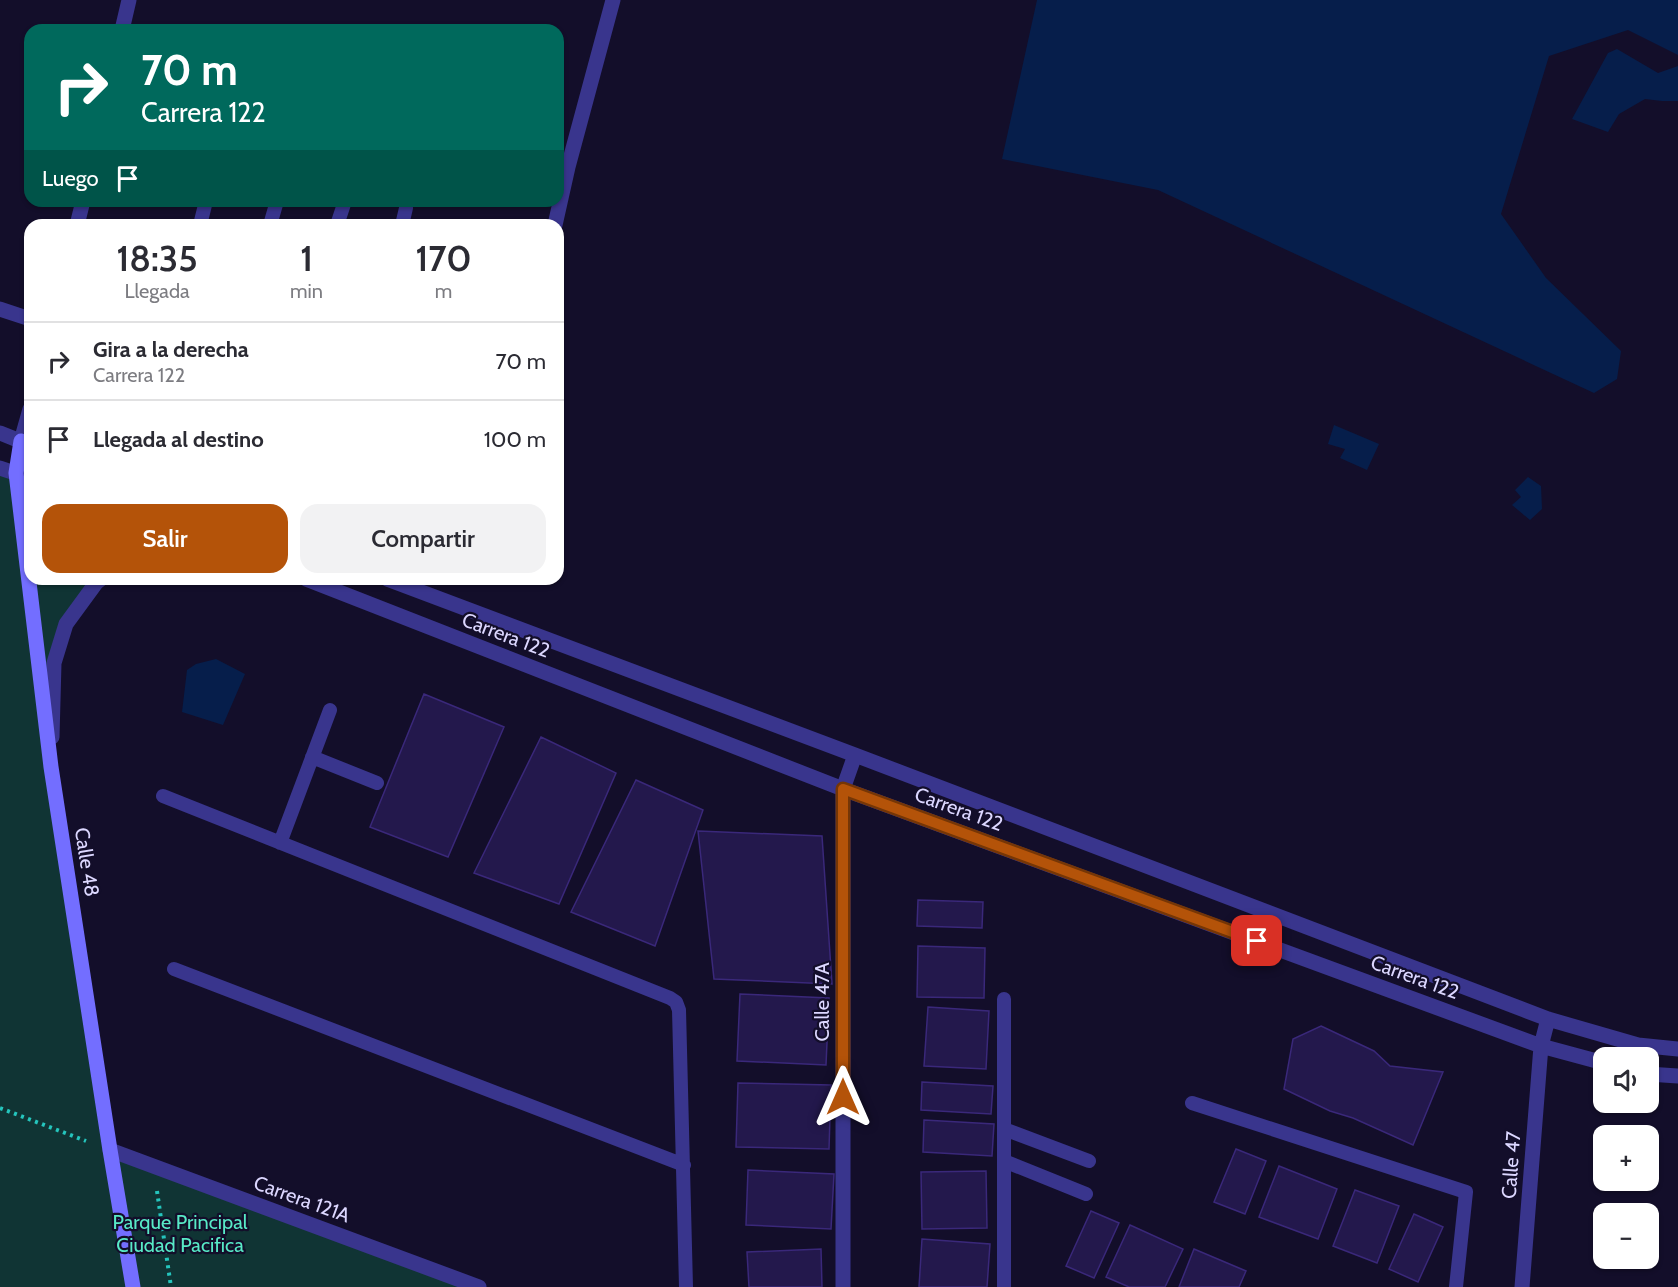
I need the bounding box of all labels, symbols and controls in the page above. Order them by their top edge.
text: 70 m [141,44,238,96]
icon: right [42,48,120,126]
text: Carrera 122 [141,96,266,129]
icon: arrive [111,162,144,195]
text: Luego [42,165,99,192]
text: 18:35 [116,236,198,280]
text: 1 [300,236,313,280]
text: 170 [416,236,472,280]
text: Llegada [124,279,190,303]
text: min [290,279,323,303]
text: m [435,279,452,303]
text: Gira a la derecha [93,336,249,363]
icon: right [42,345,75,378]
text: 70 m [496,348,546,375]
text: Carrera 122 [93,363,185,387]
icon: arrive [42,423,75,456]
text: Llegada al destino [93,426,264,453]
text: 100 m [484,426,546,453]
button: Salir [42,504,288,573]
button: Compartir [300,504,546,573]
street label: Carrera 122 [459,607,553,663]
street label: Carrera 122 [912,782,1006,836]
street label: Calle 48 [70,826,104,898]
pin [1231,915,1282,966]
icon: arrive [1240,924,1273,957]
street label: Carrera 122 [1368,950,1462,1004]
street label: Calle 47A [810,962,834,1042]
map controls [1593,1047,1659,1269]
button: sound [1593,1047,1659,1113]
position arrow [811,1065,875,1129]
button: + [1593,1125,1659,1191]
street label: Calle 47 [1497,1130,1525,1200]
street label: Carrera 121A [251,1171,354,1228]
button: − [1593,1203,1659,1269]
park label: Parque Principal Ciudad Pacifica [113,1210,248,1257]

